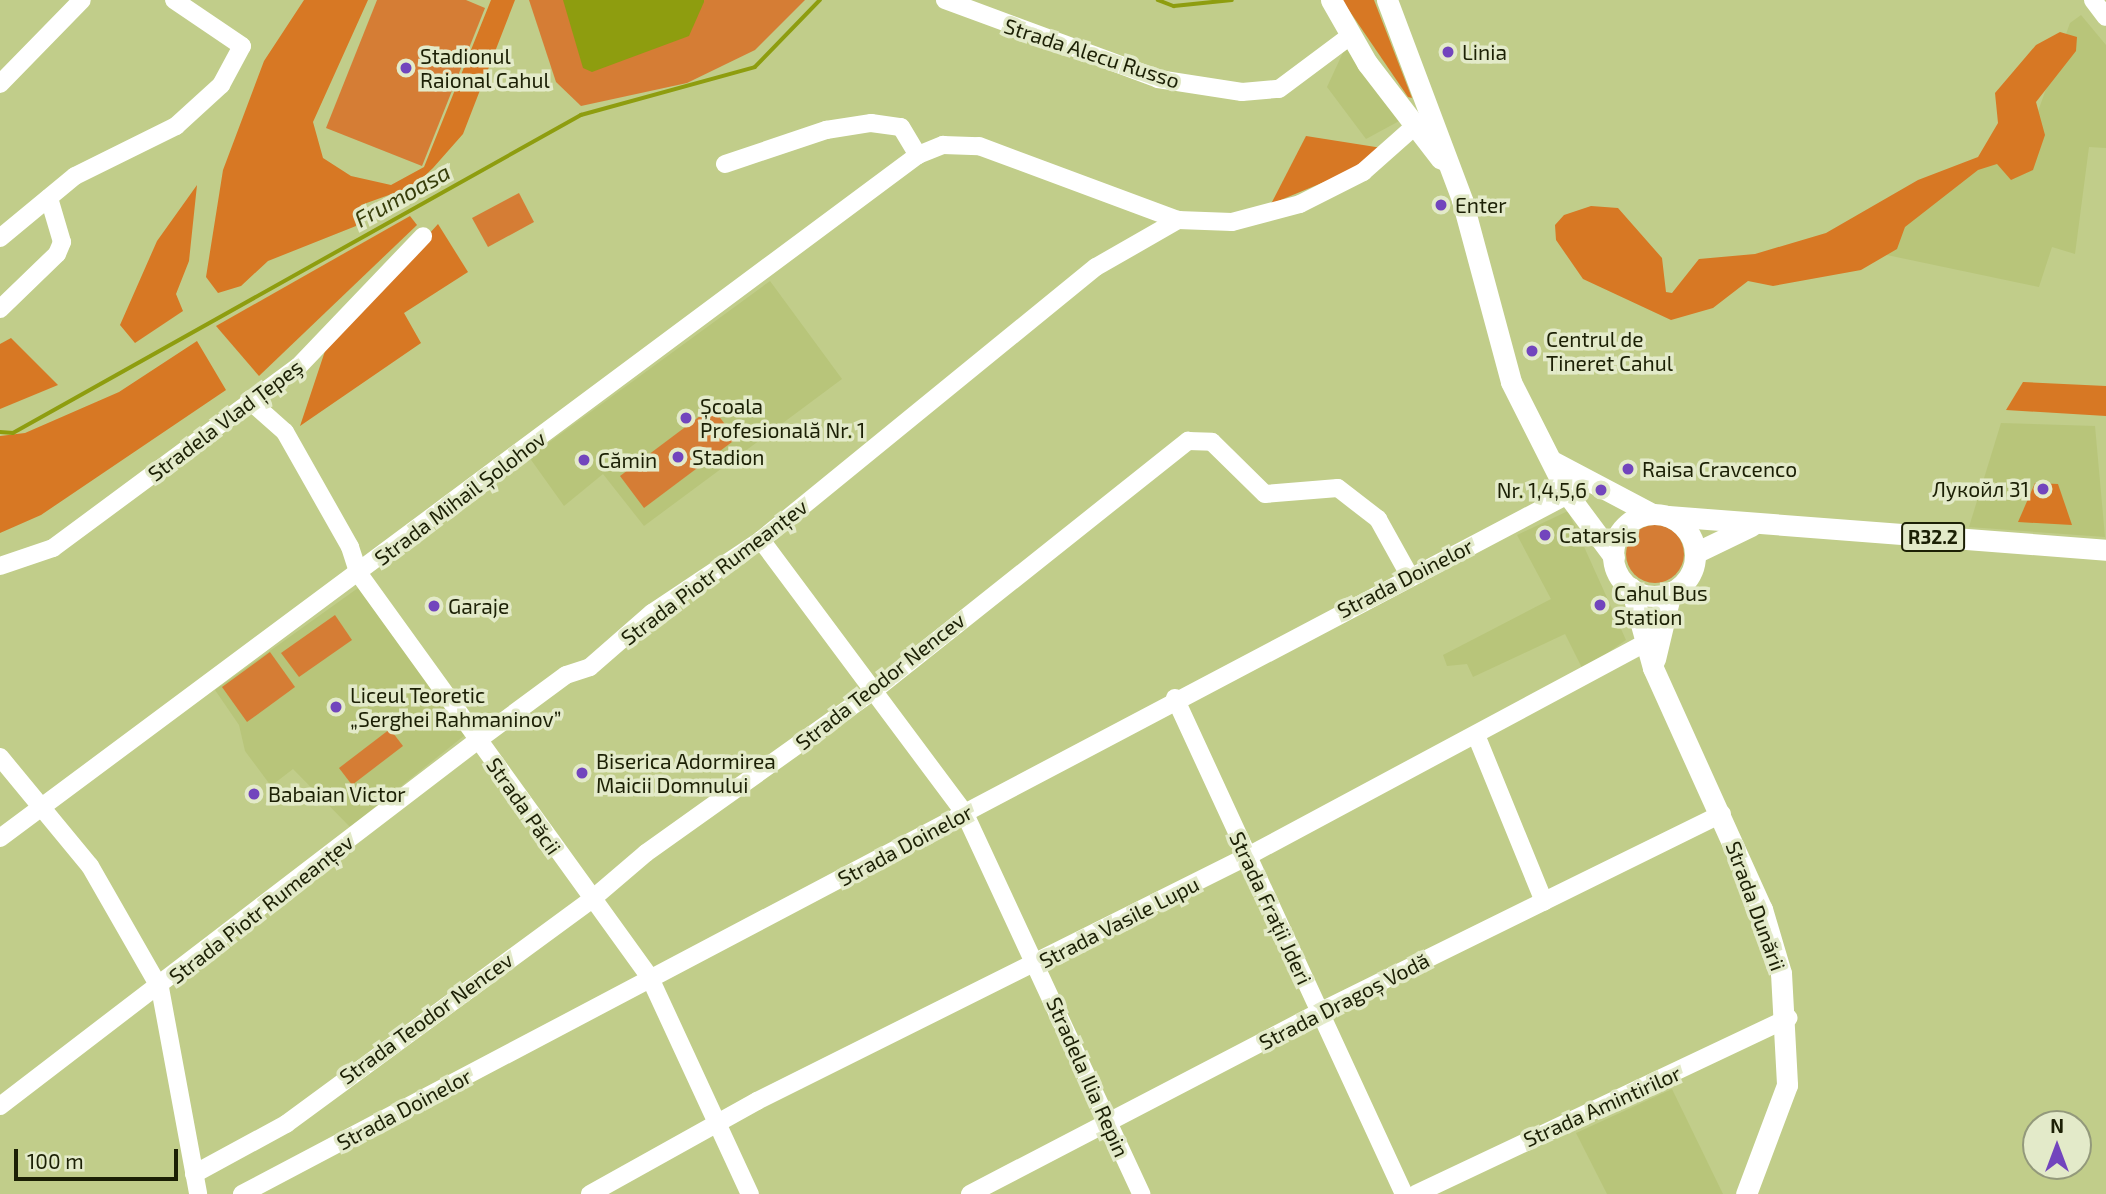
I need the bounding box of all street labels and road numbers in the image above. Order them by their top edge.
street label: Strada Alecu Russo [1001,13,1183,93]
street label: Stradela Vlad Țepeş [142,353,308,487]
street label: Strada Mihail Șolohov [369,425,551,571]
street label: Strada Piotr Rumeanțev [616,494,812,650]
road number: R32.2 [1900,522,1966,552]
street label: Strada Doinelor [1333,533,1477,623]
street label: Strada Teodor Nencev [790,607,970,755]
street label: Strada Păcii [481,753,567,859]
street label: Strada Doinelor [833,799,977,891]
street label: Strada Frații Jderi [1225,827,1317,989]
street label: Strada Piotr Rumeanțev [164,829,358,989]
street label: Strada Dunării [1721,838,1791,974]
street label: Strada Vasile Lupu [1035,871,1203,973]
street label: Strada Teodor Nencev [334,946,518,1090]
street label: Strada Dragoș Vodă [1254,947,1434,1055]
street label: Stradela Ilia Repin [1041,993,1135,1161]
street label: Strada Amintirilor [1519,1060,1685,1152]
street label: Strada Doinelor [332,1063,476,1155]

